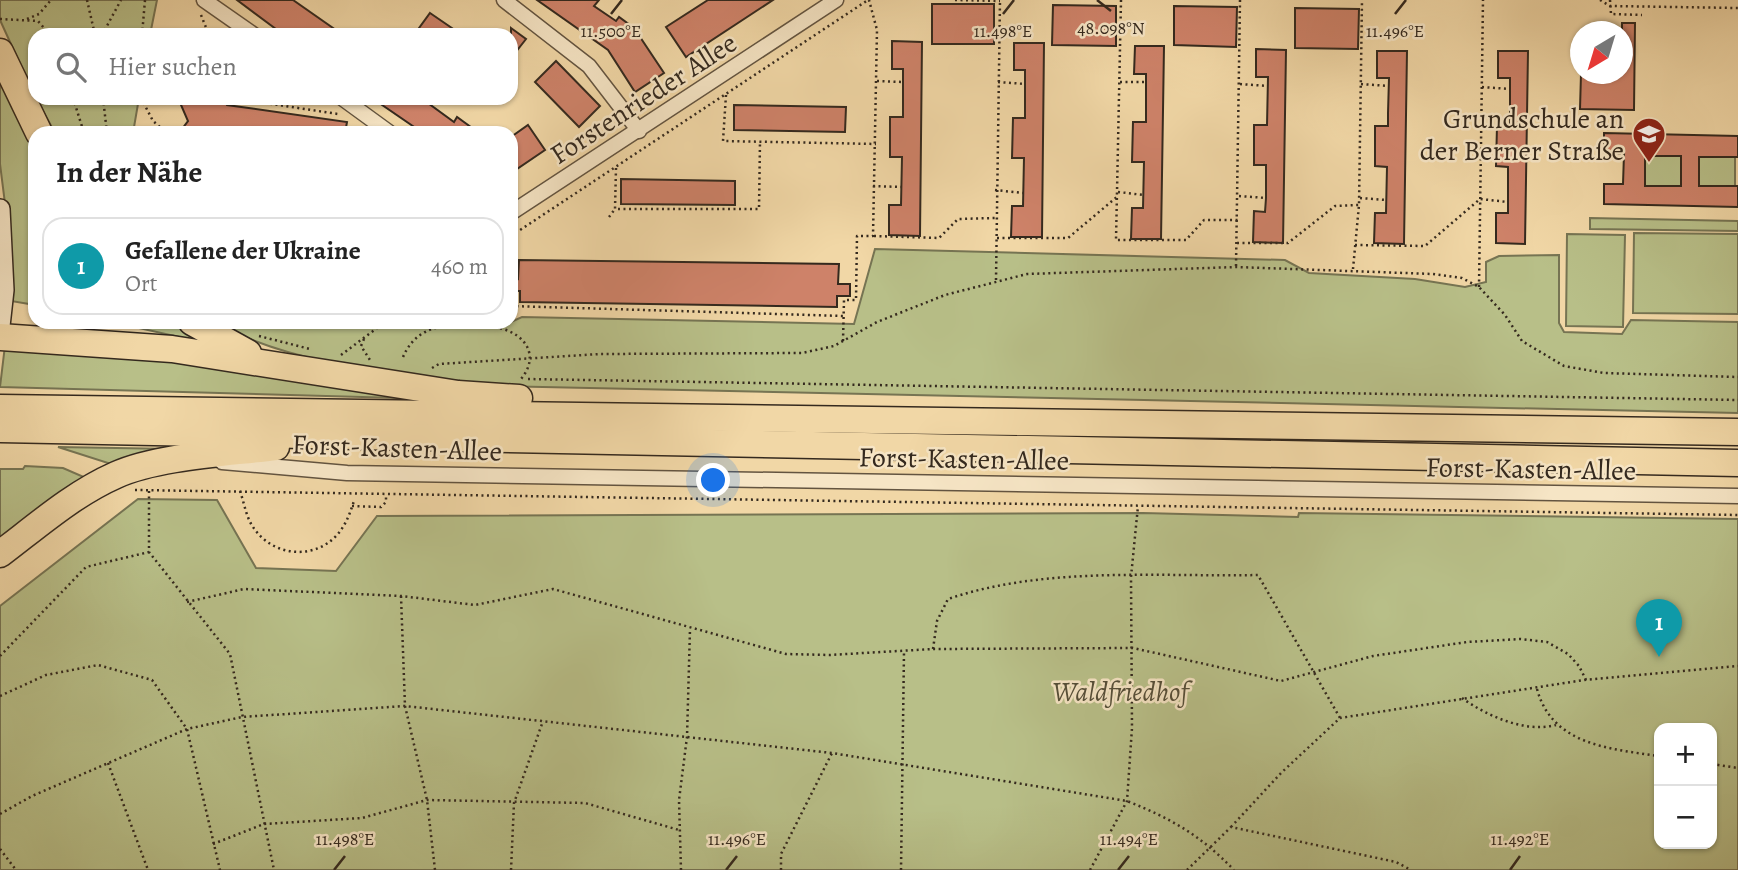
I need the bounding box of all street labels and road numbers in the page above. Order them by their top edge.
street label: Forstenrieder Allee [543,24,744,174]
street label: Forst-Kasten-Allee [291,425,503,471]
street label: Forst-Kasten-Allee [858,438,1070,480]
street label: Forst-Kasten-Allee [1425,448,1637,490]

